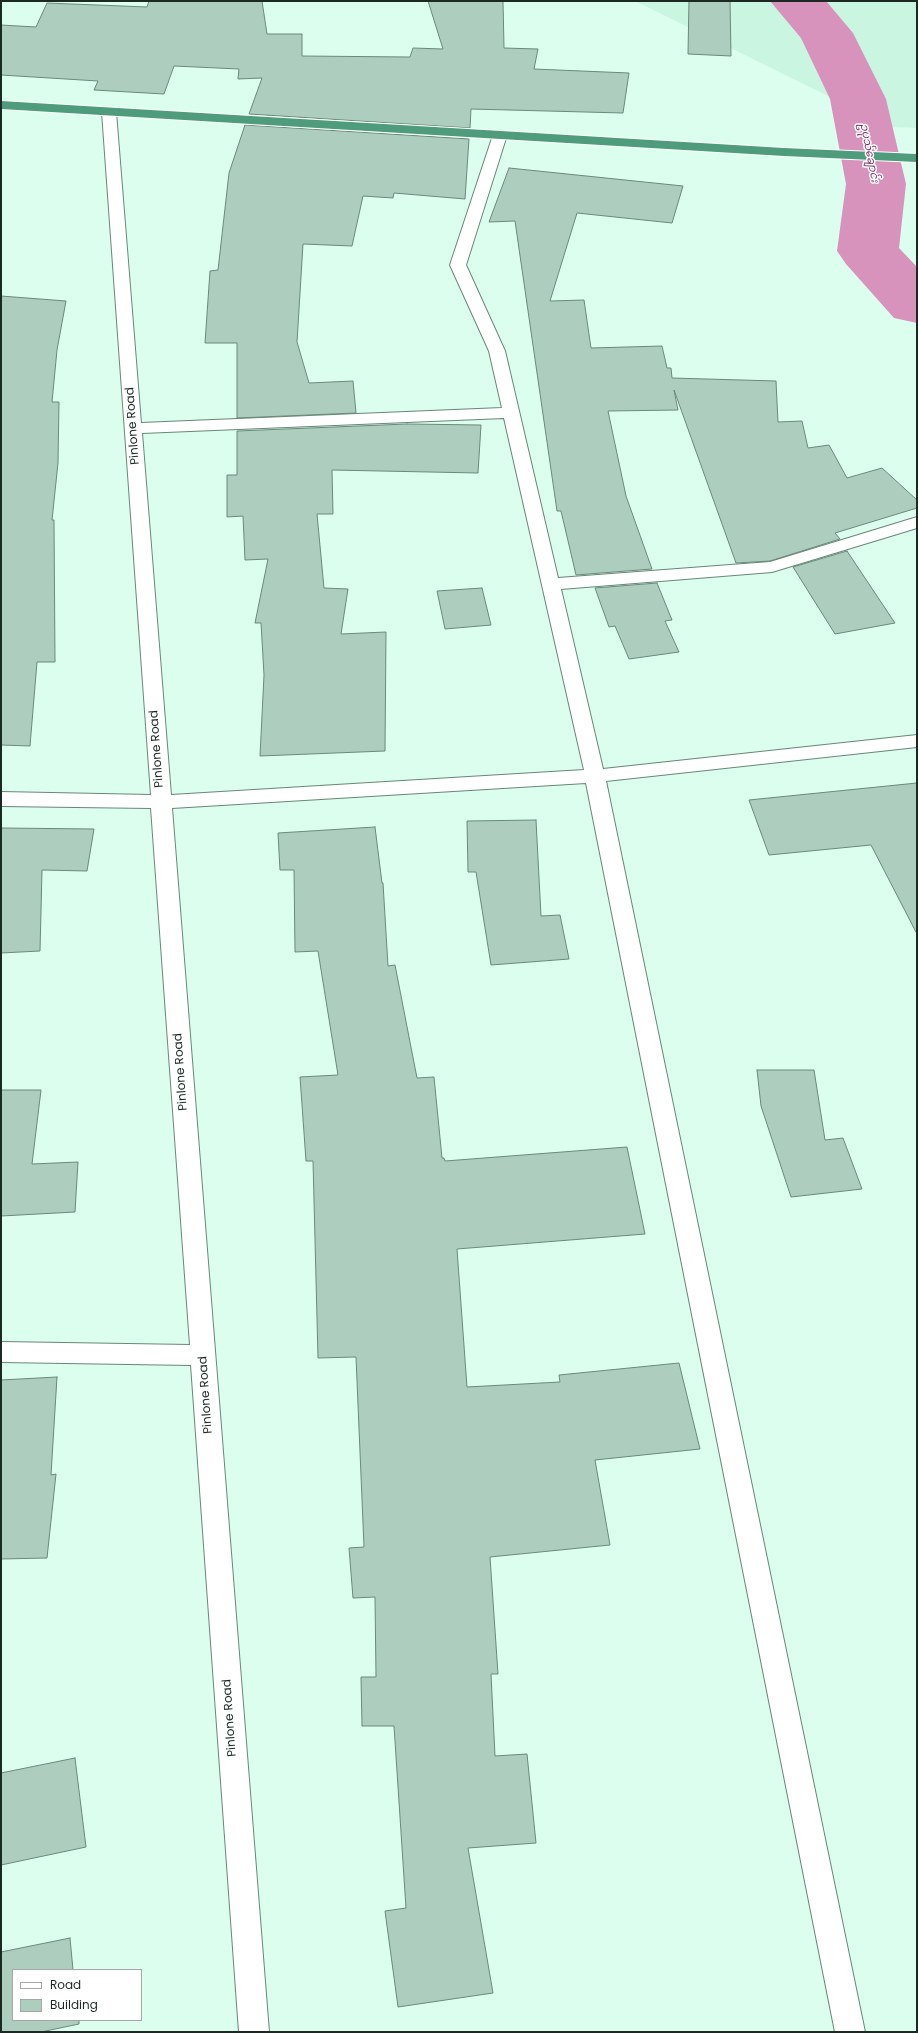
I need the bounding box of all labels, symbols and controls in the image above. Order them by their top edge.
water label: ဥပုသ်ချောင်း [857,122,881,184]
street label: Pinlone Road [123,387,143,465]
street label: Pinlone Road [147,710,167,788]
street label: Pinlone Road [171,1033,191,1111]
street label: Pinlone Road [196,1356,216,1434]
street label: Pinlone Road [220,1679,240,1757]
legend [12,1969,142,2021]
text: Road [50,1976,81,1993]
text: Building [50,1996,98,2013]

